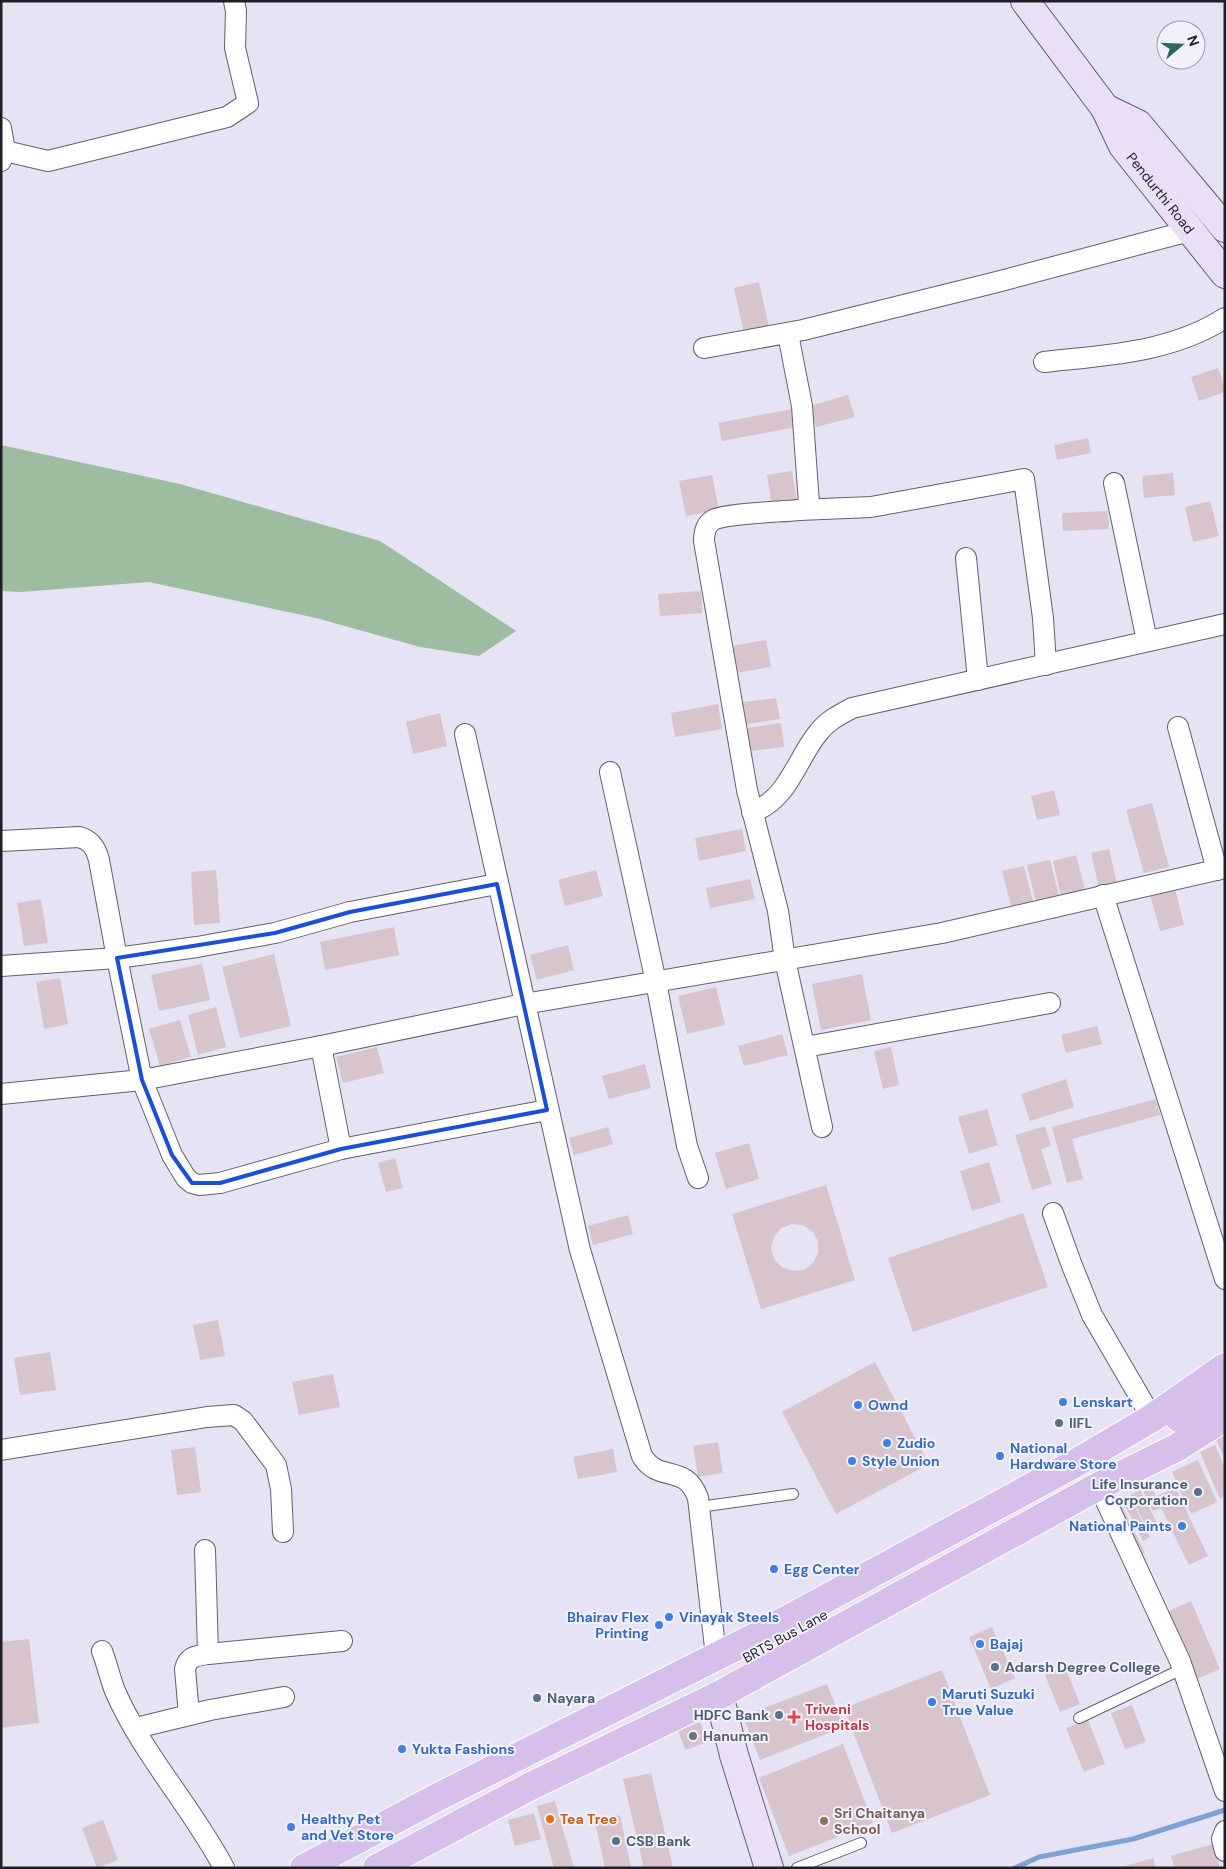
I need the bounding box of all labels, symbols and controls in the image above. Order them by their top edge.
north arrow [1156,20,1206,70]
text: N [1183,33,1203,49]
street label: Pendurthi Road [1123,149,1199,238]
place label: Lenskart [1073,1393,1133,1411]
place label: Ownd [868,1396,908,1414]
marker: Lenskart [1057,1396,1069,1408]
marker: Ownd [852,1399,864,1411]
place label: IIFL [1069,1414,1092,1432]
marker: IIFL [1053,1417,1065,1429]
place label: Zudio [897,1434,935,1452]
marker: Zudio [881,1437,893,1449]
place label: National Hardware Store [1010,1439,1117,1473]
marker: National Hardware Store [994,1450,1006,1462]
place label: Style Union [862,1452,940,1470]
marker: Style Union [846,1455,858,1467]
place label: Life Insurance Corporation [1092,1475,1188,1509]
marker: Life Insurance Corporation [1192,1486,1204,1498]
place label: National Paints [1069,1517,1172,1535]
marker: National Paints [1176,1520,1188,1532]
place label: Egg Center [784,1560,860,1578]
marker: Egg Center [768,1563,780,1575]
street label: BRTS Bus Lane [739,1605,831,1667]
place label: Bhairav Flex Printing [567,1608,649,1642]
place label: Vinayak Steels [679,1608,779,1626]
marker: Vinayak Steels [663,1611,675,1623]
marker: Bhairav Flex Printing [653,1619,665,1631]
place label: Bajaj [990,1635,1023,1653]
marker: Bajaj [974,1638,986,1650]
place label: Adarsh Degree College [1005,1658,1160,1676]
marker: Adarsh Degree College [989,1661,1001,1673]
place label: Maruti Suzuki True Value [942,1685,1035,1719]
place label: Nayara [547,1689,595,1707]
marker: Nayara [531,1692,543,1704]
marker: Maruti Suzuki True Value [926,1696,938,1708]
place label: Triveni Hospitals [805,1700,869,1734]
place label: HDFC Bank [694,1706,769,1724]
marker: HDFC Bank [773,1709,785,1721]
marker: Triveni Hospitals [787,1710,801,1724]
place label: Hanuman [703,1727,768,1745]
marker: Hanuman [687,1730,699,1742]
place label: Yukta Fashions [412,1740,515,1758]
marker: Yukta Fashions [396,1743,408,1755]
place label: Sri Chaitanya School [834,1804,925,1838]
place label: Healthy Pet and Vet Store [301,1810,394,1844]
place label: Tea Tree [560,1810,617,1828]
marker: Tea Tree [544,1813,556,1825]
marker: Sri Chaitanya School [818,1815,830,1827]
marker: Healthy Pet and Vet Store [285,1821,297,1833]
place label: CSB Bank [626,1832,691,1850]
marker: CSB Bank [610,1835,622,1847]

